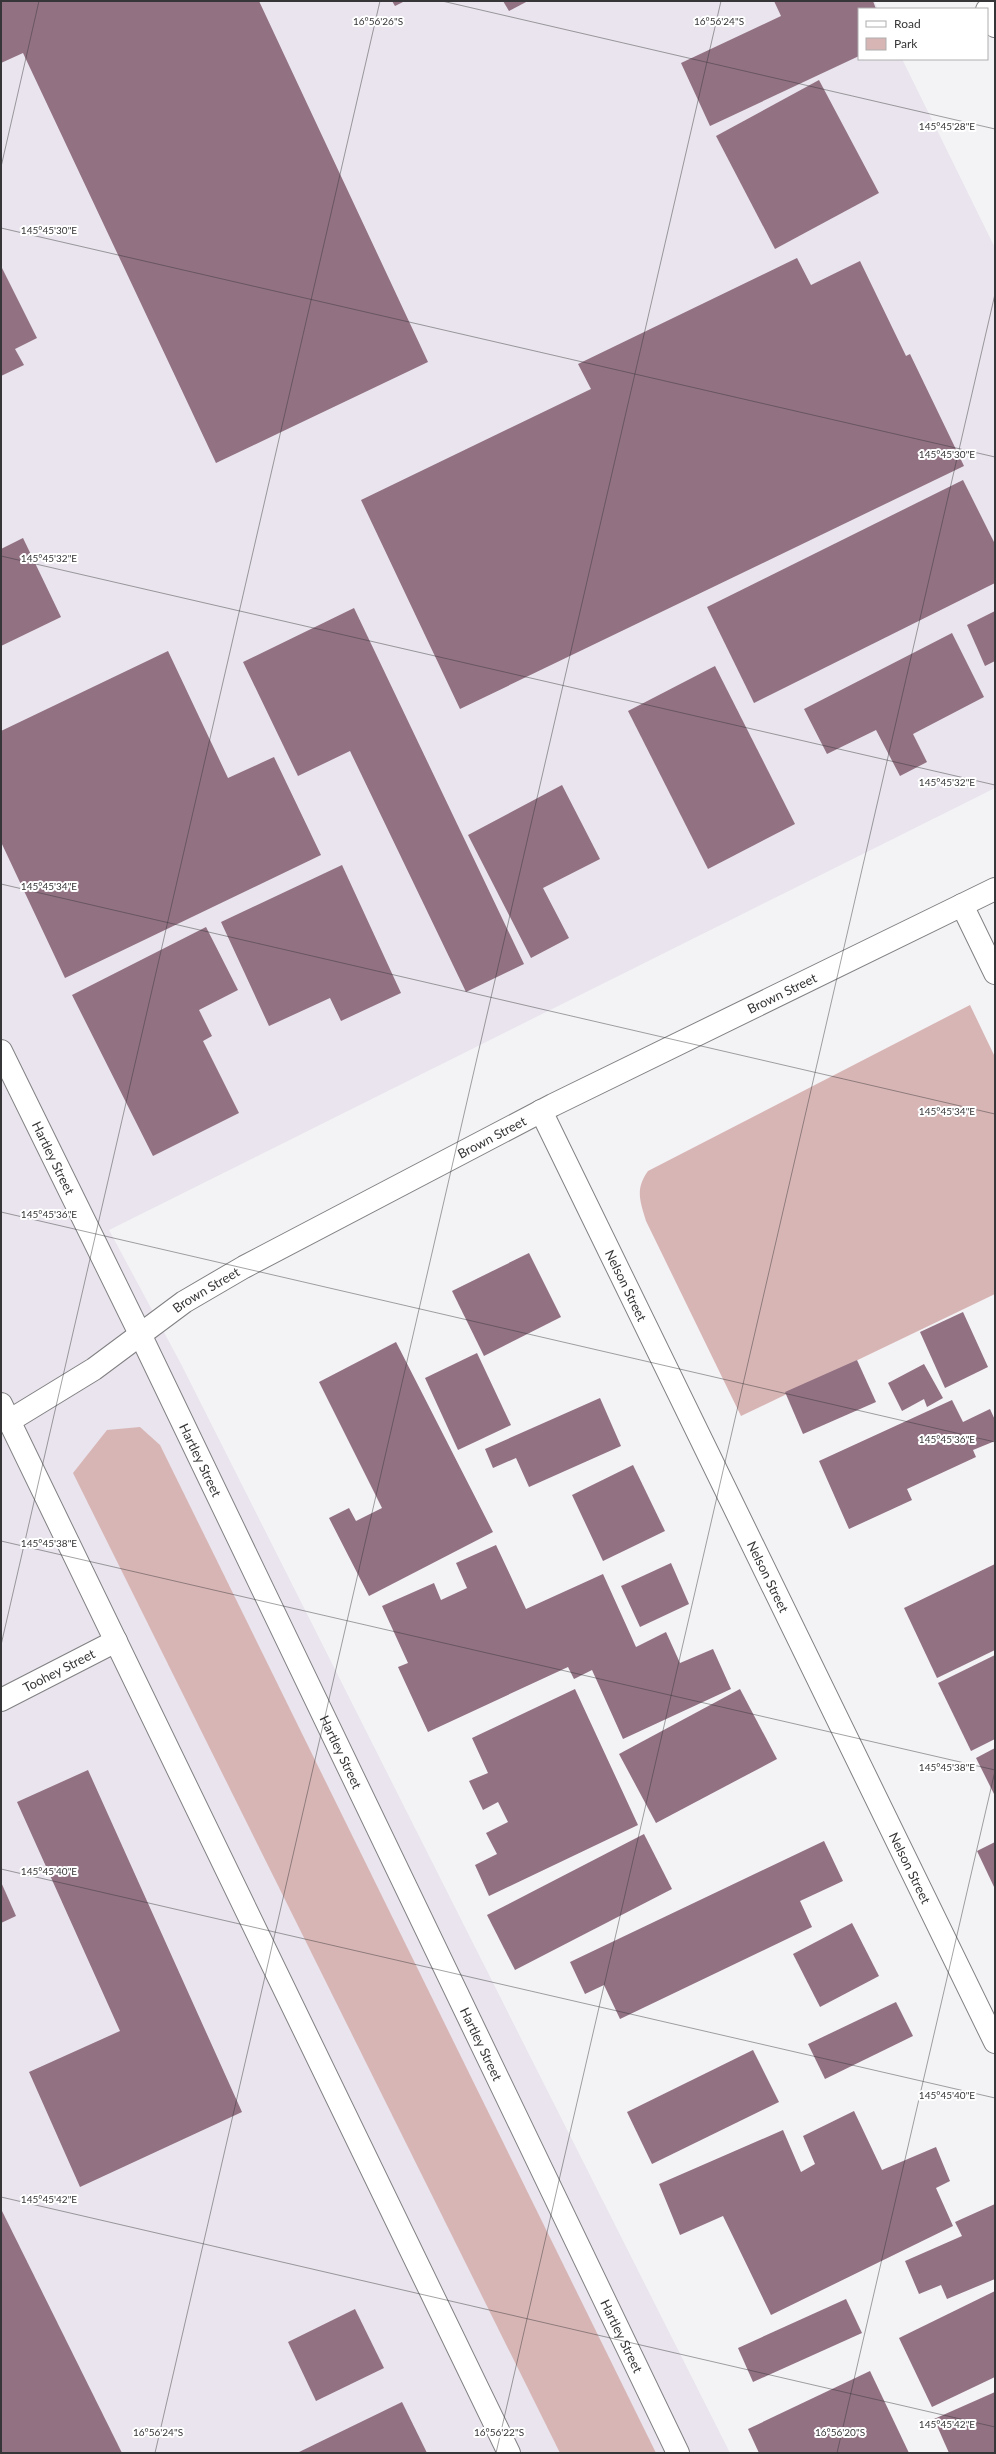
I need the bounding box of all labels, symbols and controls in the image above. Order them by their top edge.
legend [858,8,988,60]
text: 16°56'26"S [353,15,403,27]
text: 16°56'24"S [694,15,744,27]
text: Road [894,16,921,31]
text: Park [894,36,918,51]
text: 145°45'28"E [919,120,975,132]
text: 145°45'30"E [21,224,77,236]
text: 145°45'30"E [919,448,975,460]
text: 145°45'32"E [21,552,77,564]
text: 145°45'32"E [919,776,975,788]
text: 145°45'34"E [21,880,77,892]
street label: Brown Street [745,969,819,1017]
text: 145°45'34"E [919,1105,975,1117]
street label: Brown Street [455,1112,529,1162]
street label: Hartley Street [29,1119,78,1197]
text: 145°45'36"E [21,1208,77,1220]
street label: Nelson Street [602,1247,650,1324]
street label: Brown Street [169,1263,242,1316]
street label: Hartley Street [176,1421,225,1499]
text: 145°45'36"E [919,1433,975,1445]
text: 145°45'38"E [21,1537,77,1549]
street label: Nelson Street [744,1538,792,1615]
street label: Toohey Street [20,1645,98,1695]
street label: Hartley Street [317,1713,365,1791]
text: 145°45'38"E [919,1761,975,1773]
street label: Nelson Street [886,1829,934,1906]
text: 145°45'40"E [21,1865,77,1877]
street label: Hartley Street [457,2005,506,2083]
text: 145°45'40"E [919,2089,975,2101]
text: 145°45'42"E [21,2193,77,2205]
street label: Hartley Street [597,2297,646,2375]
text: 145°45'42"E [919,2418,975,2430]
text: 16°56'24"S [133,2426,183,2438]
text: 16°56'22"S [474,2426,524,2438]
text: 16°56'20"S [815,2426,865,2438]

